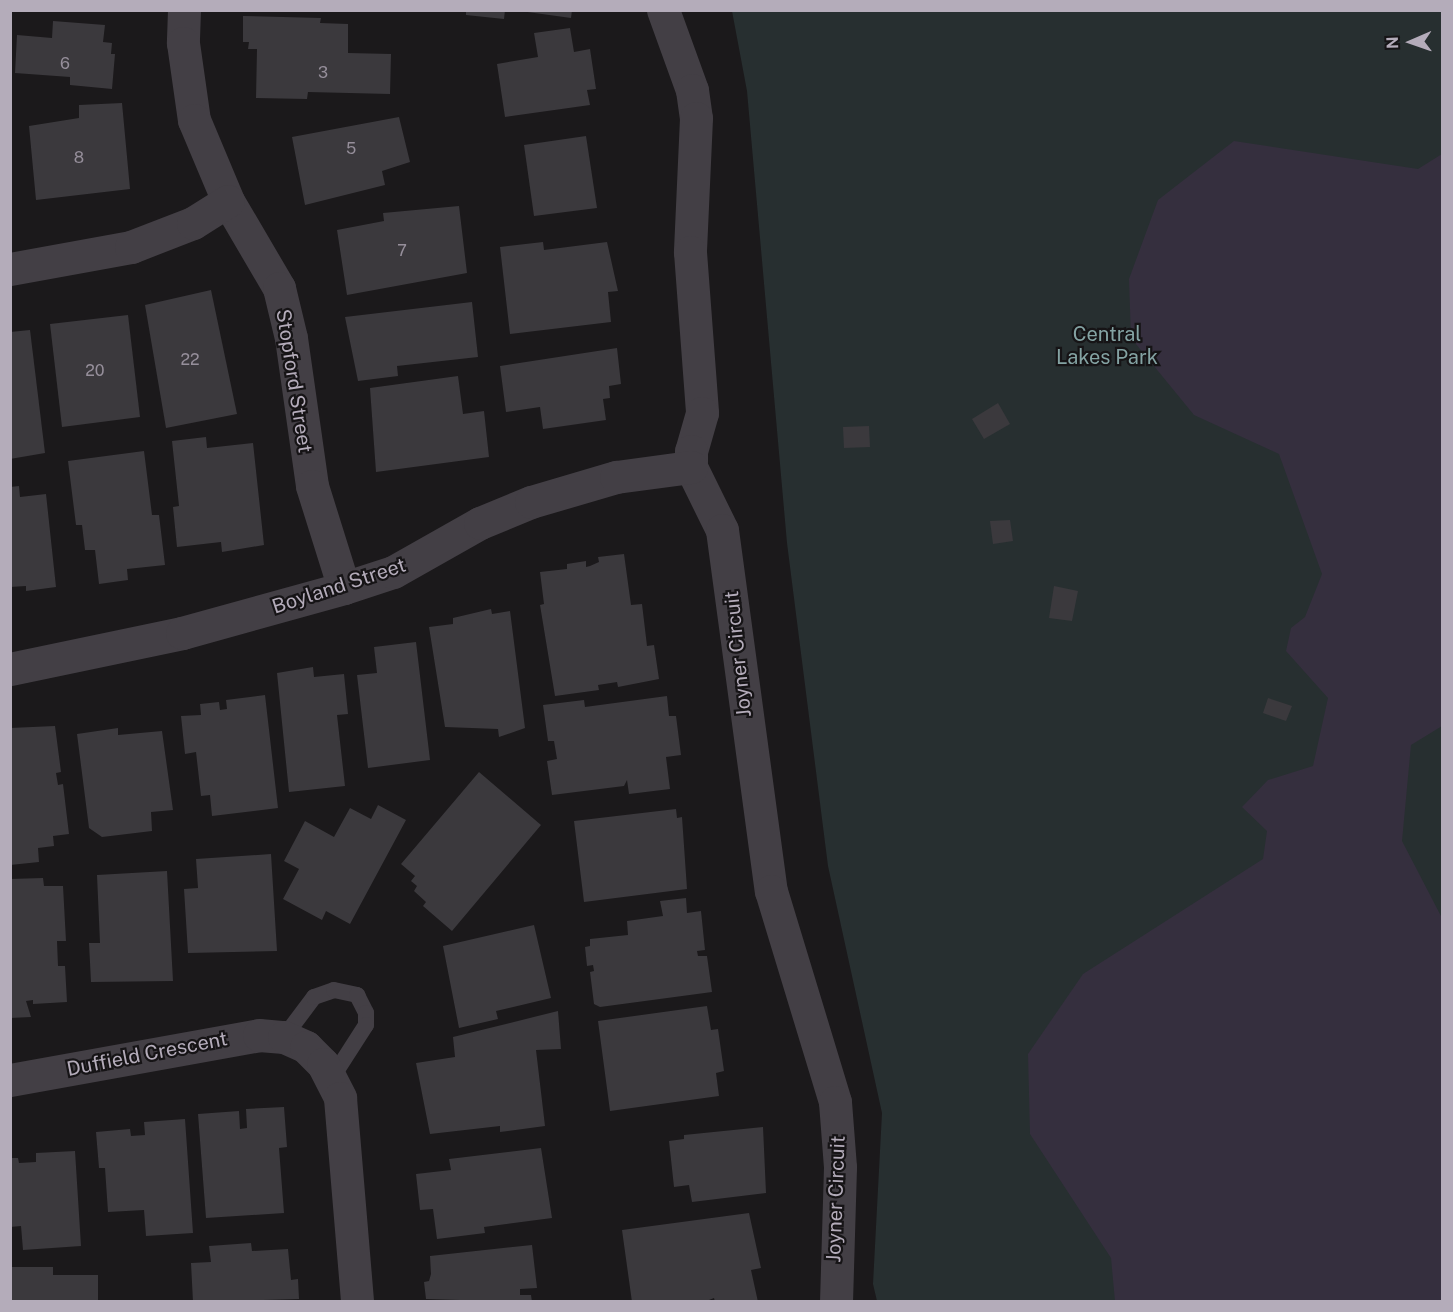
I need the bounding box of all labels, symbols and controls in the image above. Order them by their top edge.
north arrow [1381,12,1441,72]
text: N [1383,36,1402,49]
house number: 6 [60,54,70,74]
house number: 3 [318,63,328,83]
house number: 5 [346,139,356,159]
house number: 8 [74,148,84,168]
house number: 7 [397,241,407,261]
street label: Stopford Street [271,307,317,455]
park label: Central Lakes Park [1056,323,1158,370]
house number: 22 [180,350,200,370]
house number: 20 [85,361,105,381]
street label: Boyland Street [269,553,409,619]
street label: Joyner Circuit [719,590,757,718]
street label: Duffield Crescent [65,1027,229,1081]
street label: Joyner Circuit [822,1135,850,1263]

